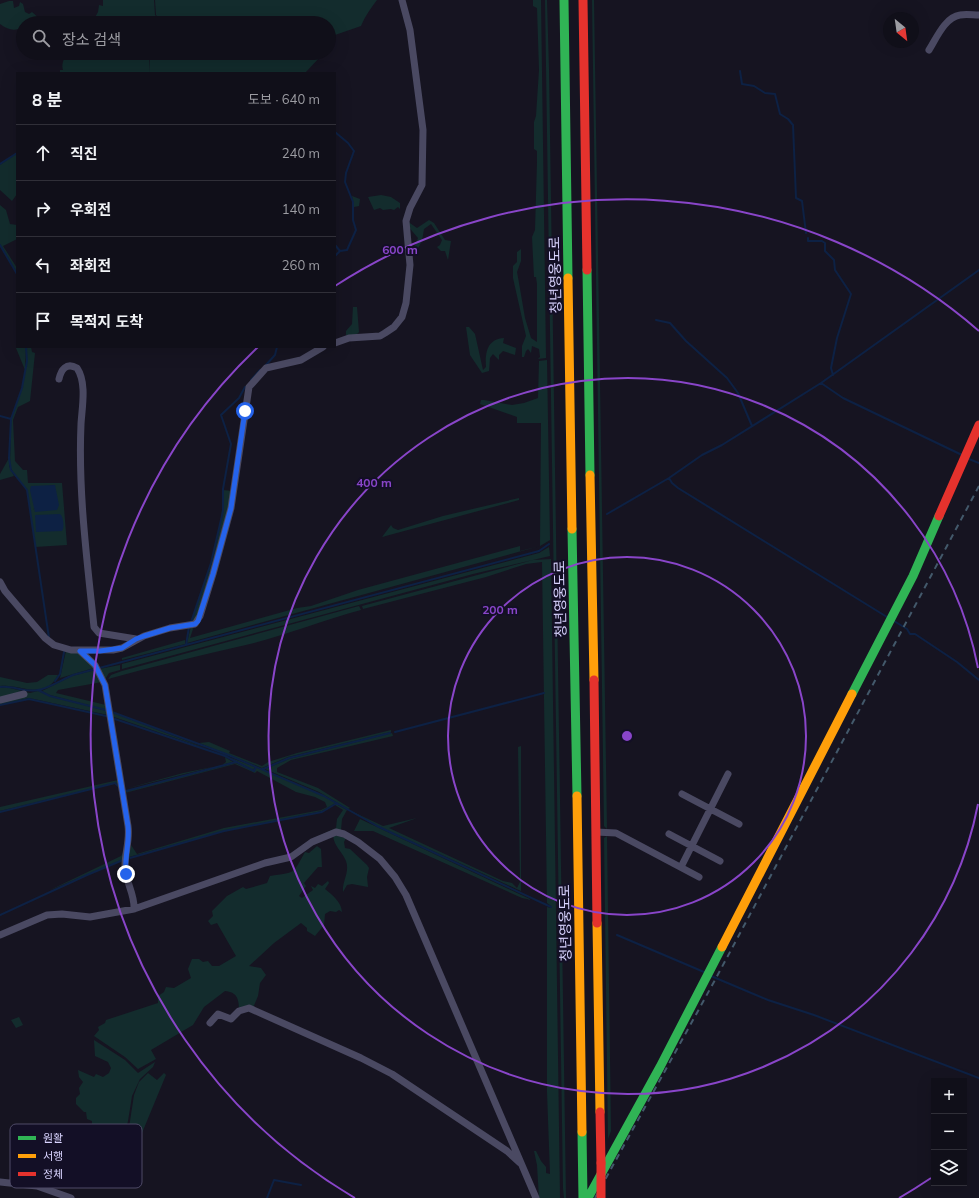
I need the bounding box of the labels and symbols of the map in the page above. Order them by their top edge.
north arrow [883,12,919,48]
street label: 청년영웅도로 [545,236,565,314]
text: 600 m [382,242,418,257]
route start [236,402,254,420]
text: 400 m [356,475,392,490]
street label: 청년영웅도로 [550,560,570,638]
text: 200 m [482,602,518,617]
centre of rings [620,729,634,743]
route end [117,865,135,883]
street label: 청년영웅도로 [555,884,575,962]
legend [10,1124,142,1188]
text: 원활 [43,1131,63,1145]
text: 서행 [43,1149,63,1163]
text: 정체 [43,1167,63,1181]

